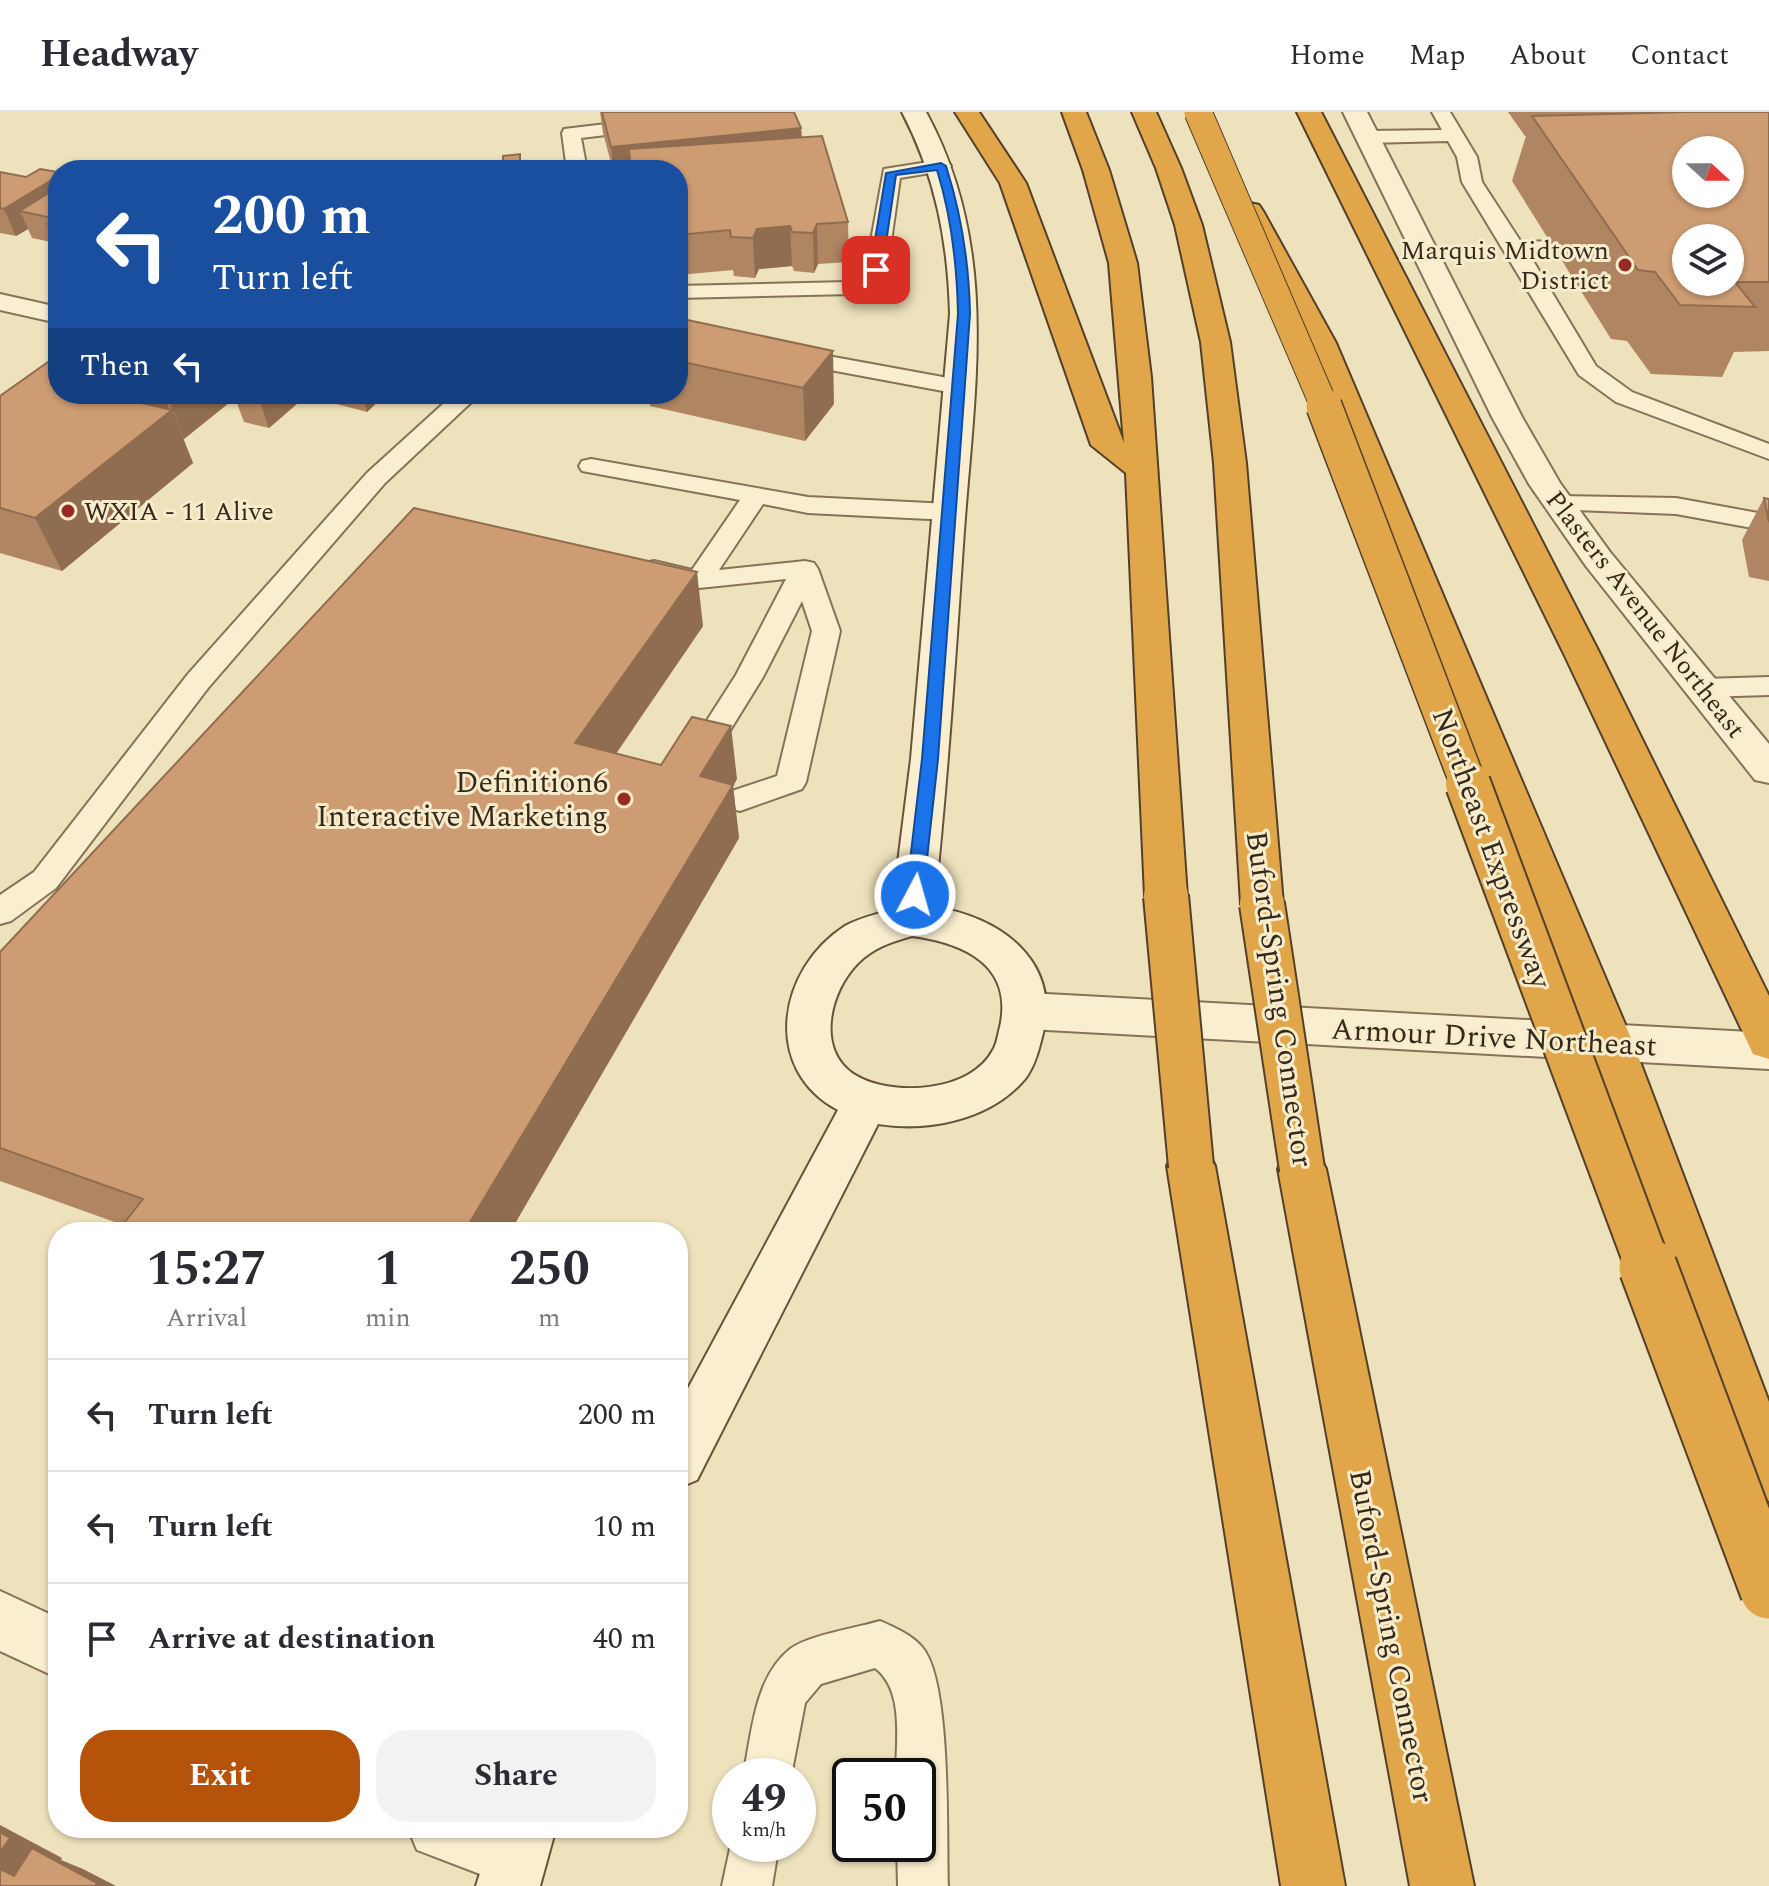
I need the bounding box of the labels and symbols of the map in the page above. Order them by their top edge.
north arrow [1672,136,1744,208]
place label: Marquis Midtown District [1401,231,1609,301]
pin [842,236,910,304]
marker: Marquis Midtown District [1616,256,1634,274]
street label: Plasters Avenue Northeast [1536,482,1755,747]
place label: WXIA - 11 Alive [84,492,274,532]
marker: WXIA - 11 Alive [59,502,77,520]
street label: Northeast Expressway [1419,702,1564,996]
place label: Definition6 Interactive Marketing [316,760,608,840]
marker: Definition6 Interactive Marketing [615,790,633,808]
street label: Buford-Spring Connector [1233,828,1325,1170]
position arrow [873,853,957,937]
street label: Armour Drive Northeast [1330,1006,1658,1070]
street label: Buford-Spring Connector [1336,1465,1446,1807]
speed limit sign: 50 [832,1758,936,1862]

